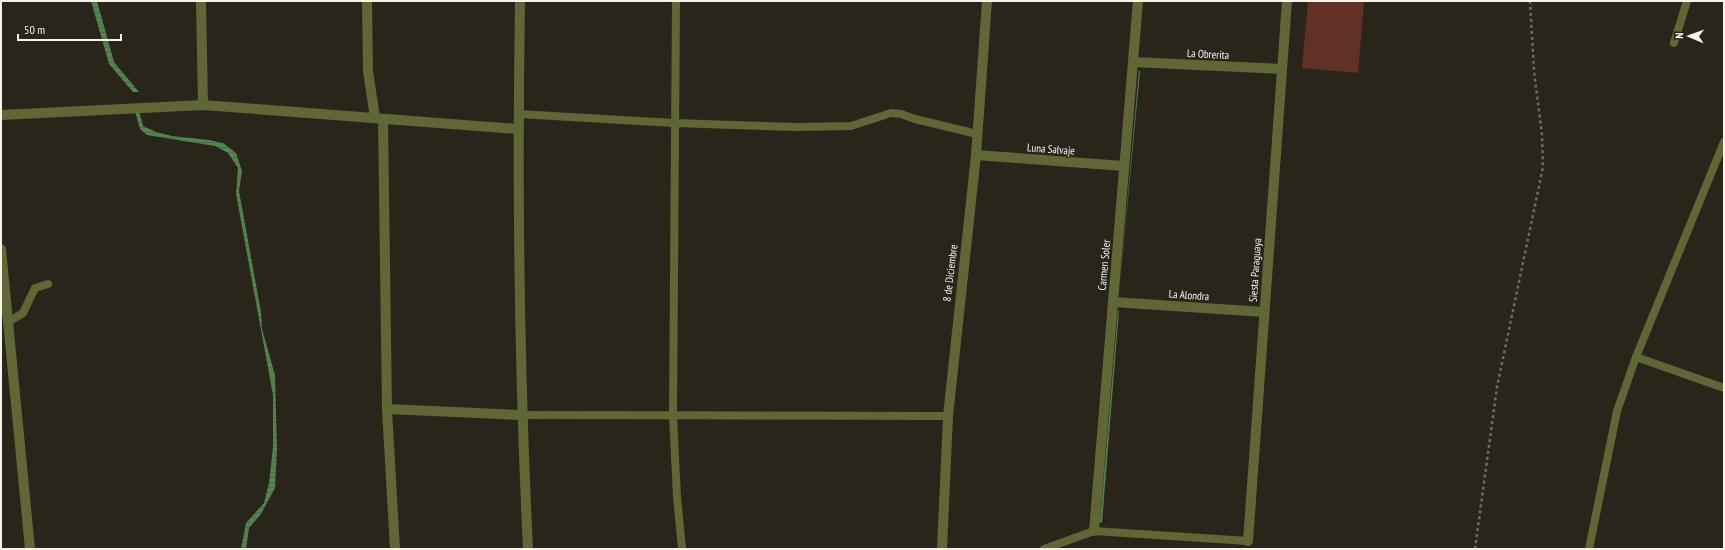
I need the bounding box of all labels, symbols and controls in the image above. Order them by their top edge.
scale bar [18,16,121,42]
north arrow [1669,16,1709,56]
text: 50 m [24,22,45,37]
text: N [1672,32,1686,39]
street label: La Obrerita [1186,46,1230,62]
street label: Luna Salvaje [1027,140,1076,158]
street label: Siesta Paraguaya [1246,238,1264,302]
street label: Carmen Soler [1095,239,1113,291]
street label: 8 de Diciembre [940,243,961,302]
street label: La Alondra [1168,287,1210,303]

